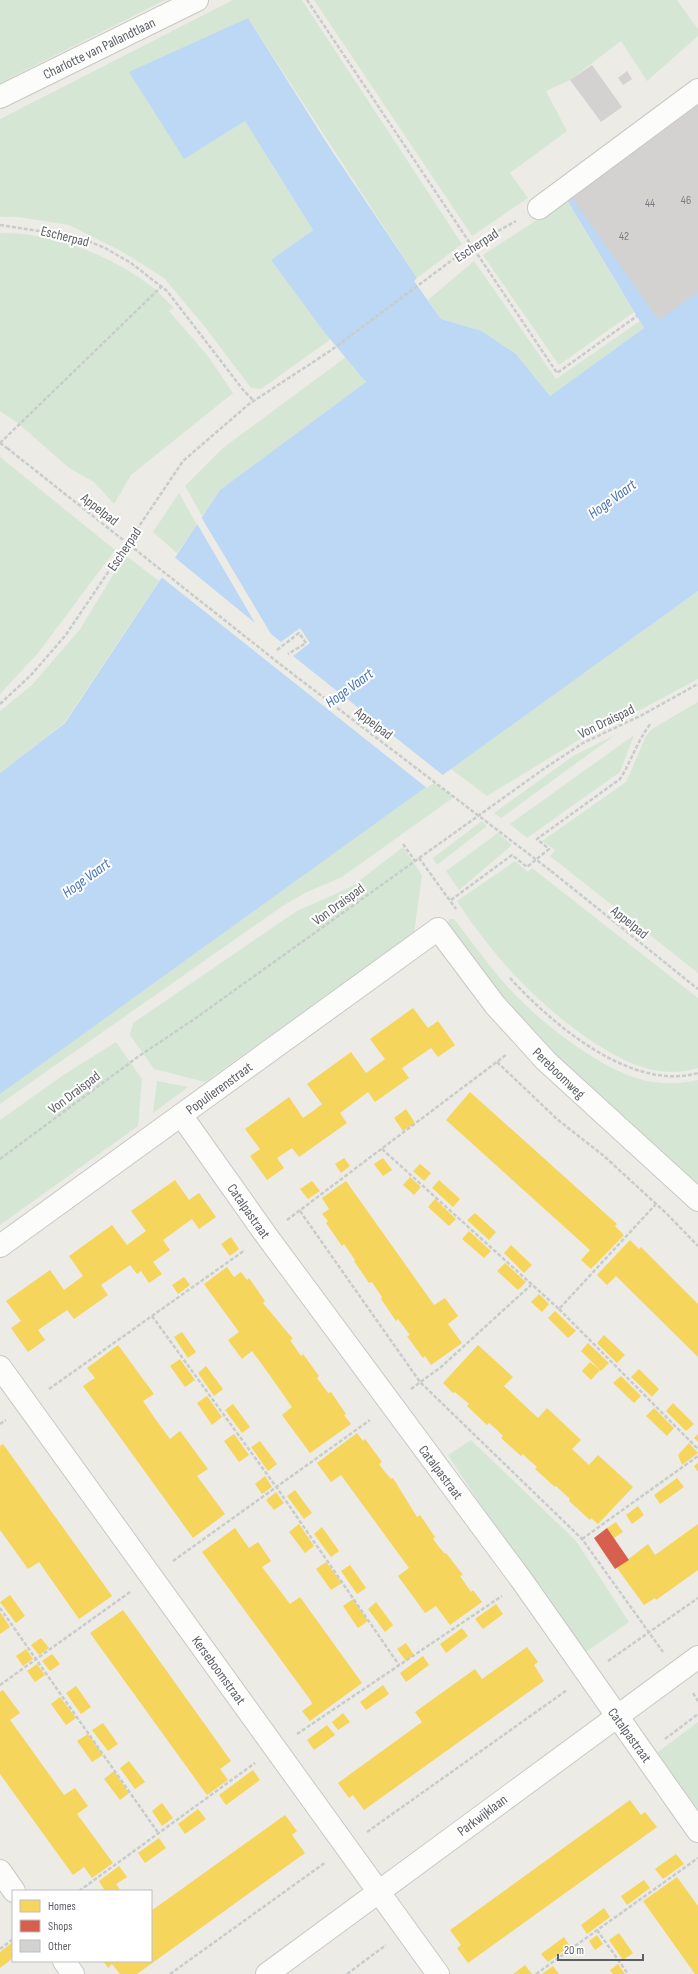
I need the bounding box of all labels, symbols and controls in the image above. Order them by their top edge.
street label: Charlotte van Pallandtlaan [40,14,158,83]
house number: 46 [681,193,691,208]
house number: 44 [645,196,655,211]
street label: Escherpad [39,222,91,251]
street label: Escherpad [451,225,502,266]
house number: 42 [619,229,629,244]
water label: Hoge Vaart [584,475,641,523]
street label: Appelpad [77,489,122,529]
street label: Escherpad [104,524,145,574]
water label: Hoge Vaart [321,664,378,712]
street label: Von Draispad [575,700,637,742]
street label: Appelpad [351,703,396,743]
water label: Hoge Vaart [58,854,115,902]
street label: Von Draispad [309,880,368,929]
street label: Appelpad [607,902,652,943]
street label: Pereboomweg [529,1044,589,1103]
street label: Populierenstraat [183,1059,256,1118]
street label: Von Draispad [45,1067,104,1117]
street label: Catalpastraat [223,1180,274,1242]
street label: Catalpastraat [415,1442,466,1503]
street label: Kerseboomstraat [188,1633,249,1708]
street label: Catalpastraat [604,1705,655,1766]
street label: Parkwijklaan [454,1791,511,1840]
legend [12,1890,152,1962]
text: Homes [48,1899,76,1914]
text: Shops [48,1919,73,1934]
scale bar [558,1936,643,1962]
text: Other [48,1939,72,1954]
text: 20 m [564,1943,584,1958]

